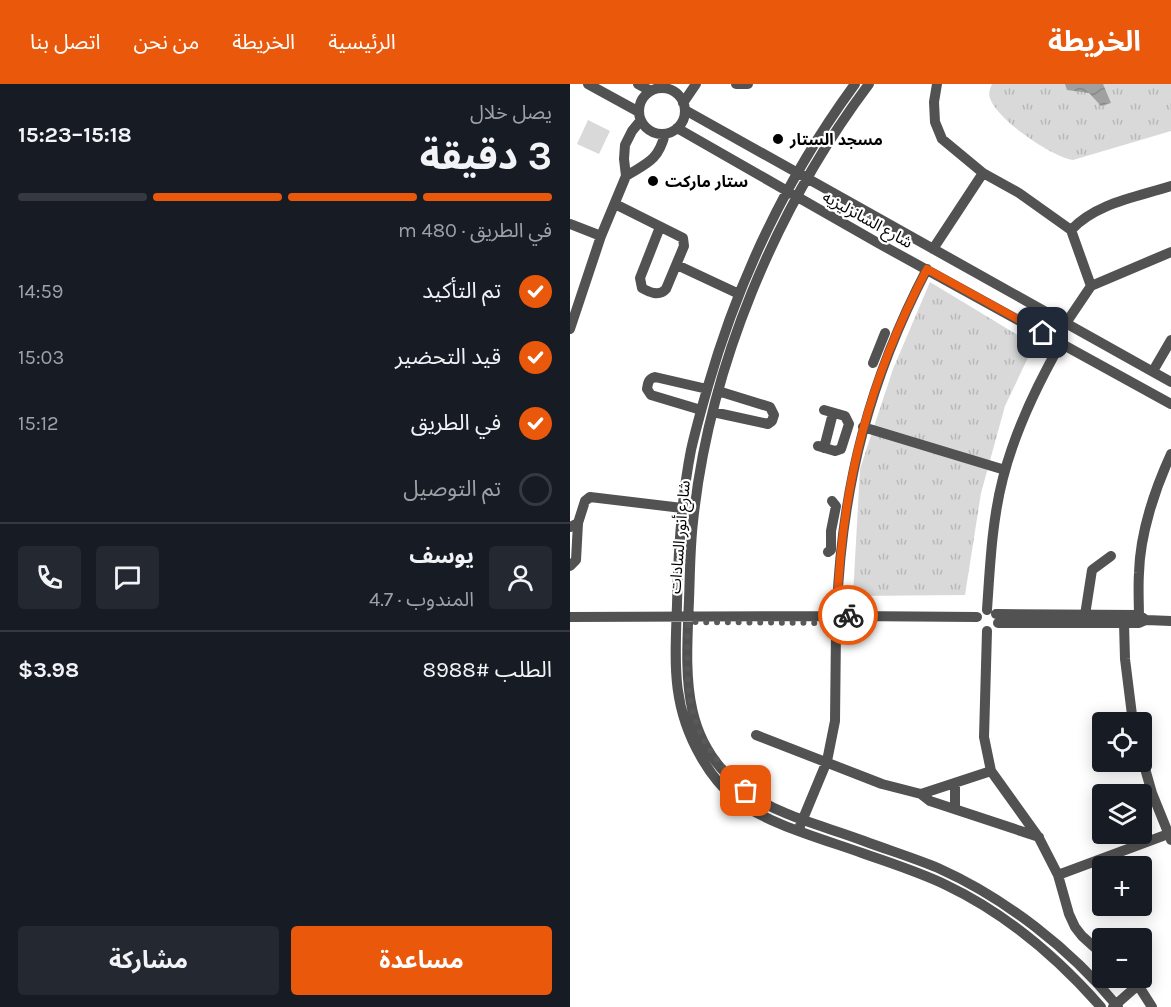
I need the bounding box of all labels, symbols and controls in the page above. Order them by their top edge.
text: الخريطة [1048,25,1141,58]
text: اتصل بنا [30,30,101,54]
text: من نحن [134,30,199,54]
text: الخريطة [232,30,295,54]
text: الرئيسية [328,30,396,54]
text: يصل خلال [470,101,552,124]
text: 15:18–15:23 [18,122,132,148]
place label: مسجد الستار [789,130,883,149]
marker: مسجد الستار [771,132,785,146]
text: 3 دقيقة [420,133,552,179]
place label: ستار ماركت [665,172,748,191]
marker: ستار ماركت [646,174,660,188]
street label: شارع الشانزليزيه [818,187,916,255]
text: في الطريق · 480 m [398,219,552,242]
icon: check [519,275,552,308]
text: تم التأكيد [422,278,501,304]
text: 14:59 [18,280,63,303]
pin [1017,307,1068,358]
icon: home [1026,316,1059,349]
icon: check [519,341,552,374]
text: قيد التحضير [395,344,501,370]
text: 15:03 [18,346,64,369]
icon: check [519,407,552,440]
text: في الطريق [411,410,501,436]
text: 15:12 [18,412,59,435]
text: تم التوصيل [403,476,501,502]
street label: شارع أنور السادات [665,480,697,595]
text: يوسف [409,543,474,569]
button: phone [18,546,81,609]
button: chat [96,546,159,609]
button: person [489,546,552,609]
courier [818,585,878,645]
text: المندوب · 4.7 [369,588,474,611]
icon: bike [832,599,865,632]
text: $3.98 [18,657,79,683]
text: الطلب #8988 [422,657,552,683]
map controls [1092,712,1152,988]
button: locate [1092,712,1152,772]
pin [720,765,771,816]
icon: bag [729,774,762,807]
button: layers [1092,784,1152,844]
button: + [1092,856,1152,916]
button: مشاركة [18,926,279,995]
button: مساعدة [291,926,552,995]
button: − [1092,928,1152,988]

